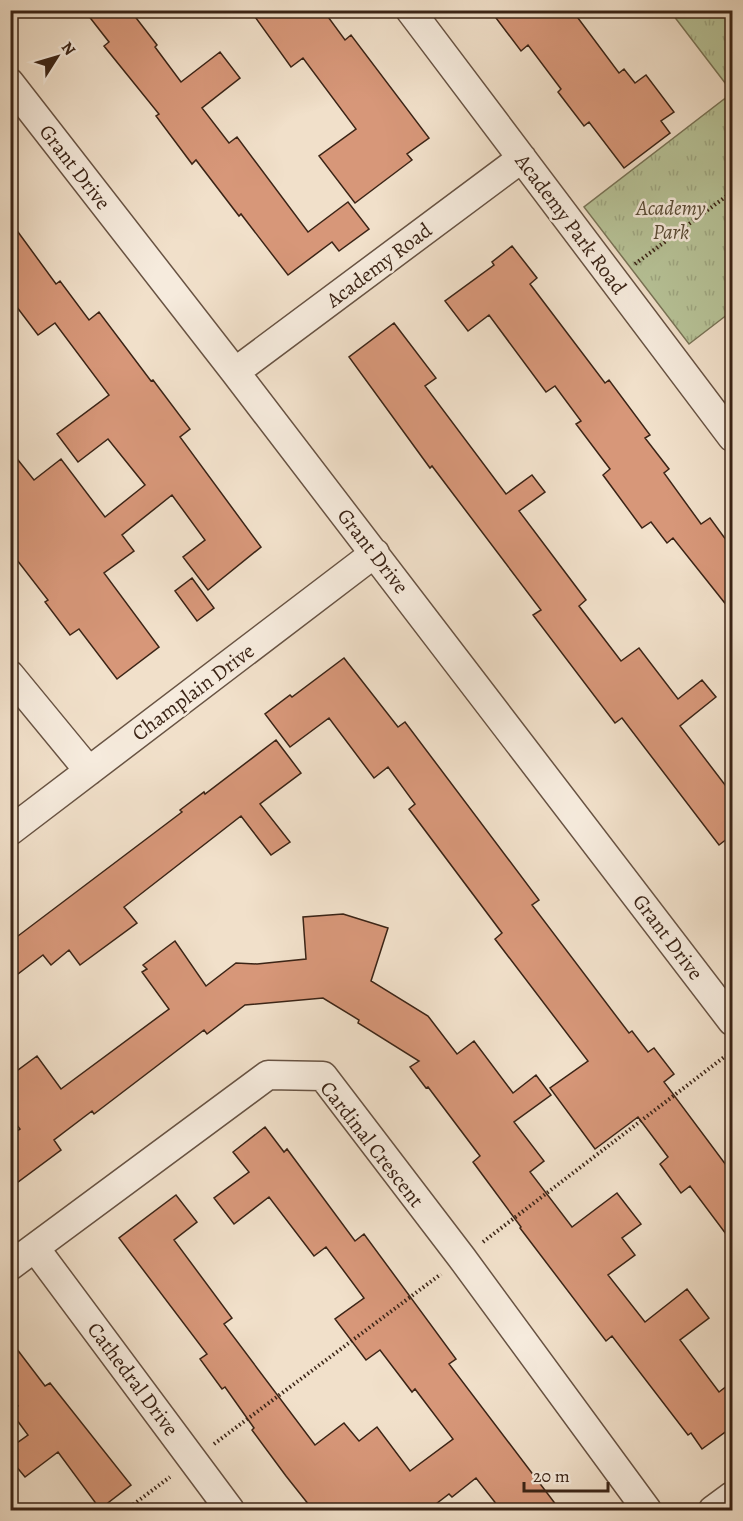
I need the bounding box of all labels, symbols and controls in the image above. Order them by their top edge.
north arrow [27,27,87,87]
text: N [56,37,81,60]
street label: Grant Drive [33,119,117,215]
street label: Academy Park Road [508,147,633,300]
park label: Academy Park [635,194,706,246]
street label: Academy Road [320,216,438,315]
street label: Grant Drive [331,503,415,599]
street label: Champlain Drive [126,637,260,747]
street label: Grant Drive [626,888,710,986]
street label: Cardinal Crescent [314,1075,430,1213]
street label: Cathedral Drive [81,1316,185,1442]
scale bar [524,1455,608,1493]
text: 20 m [533,1464,570,1488]

